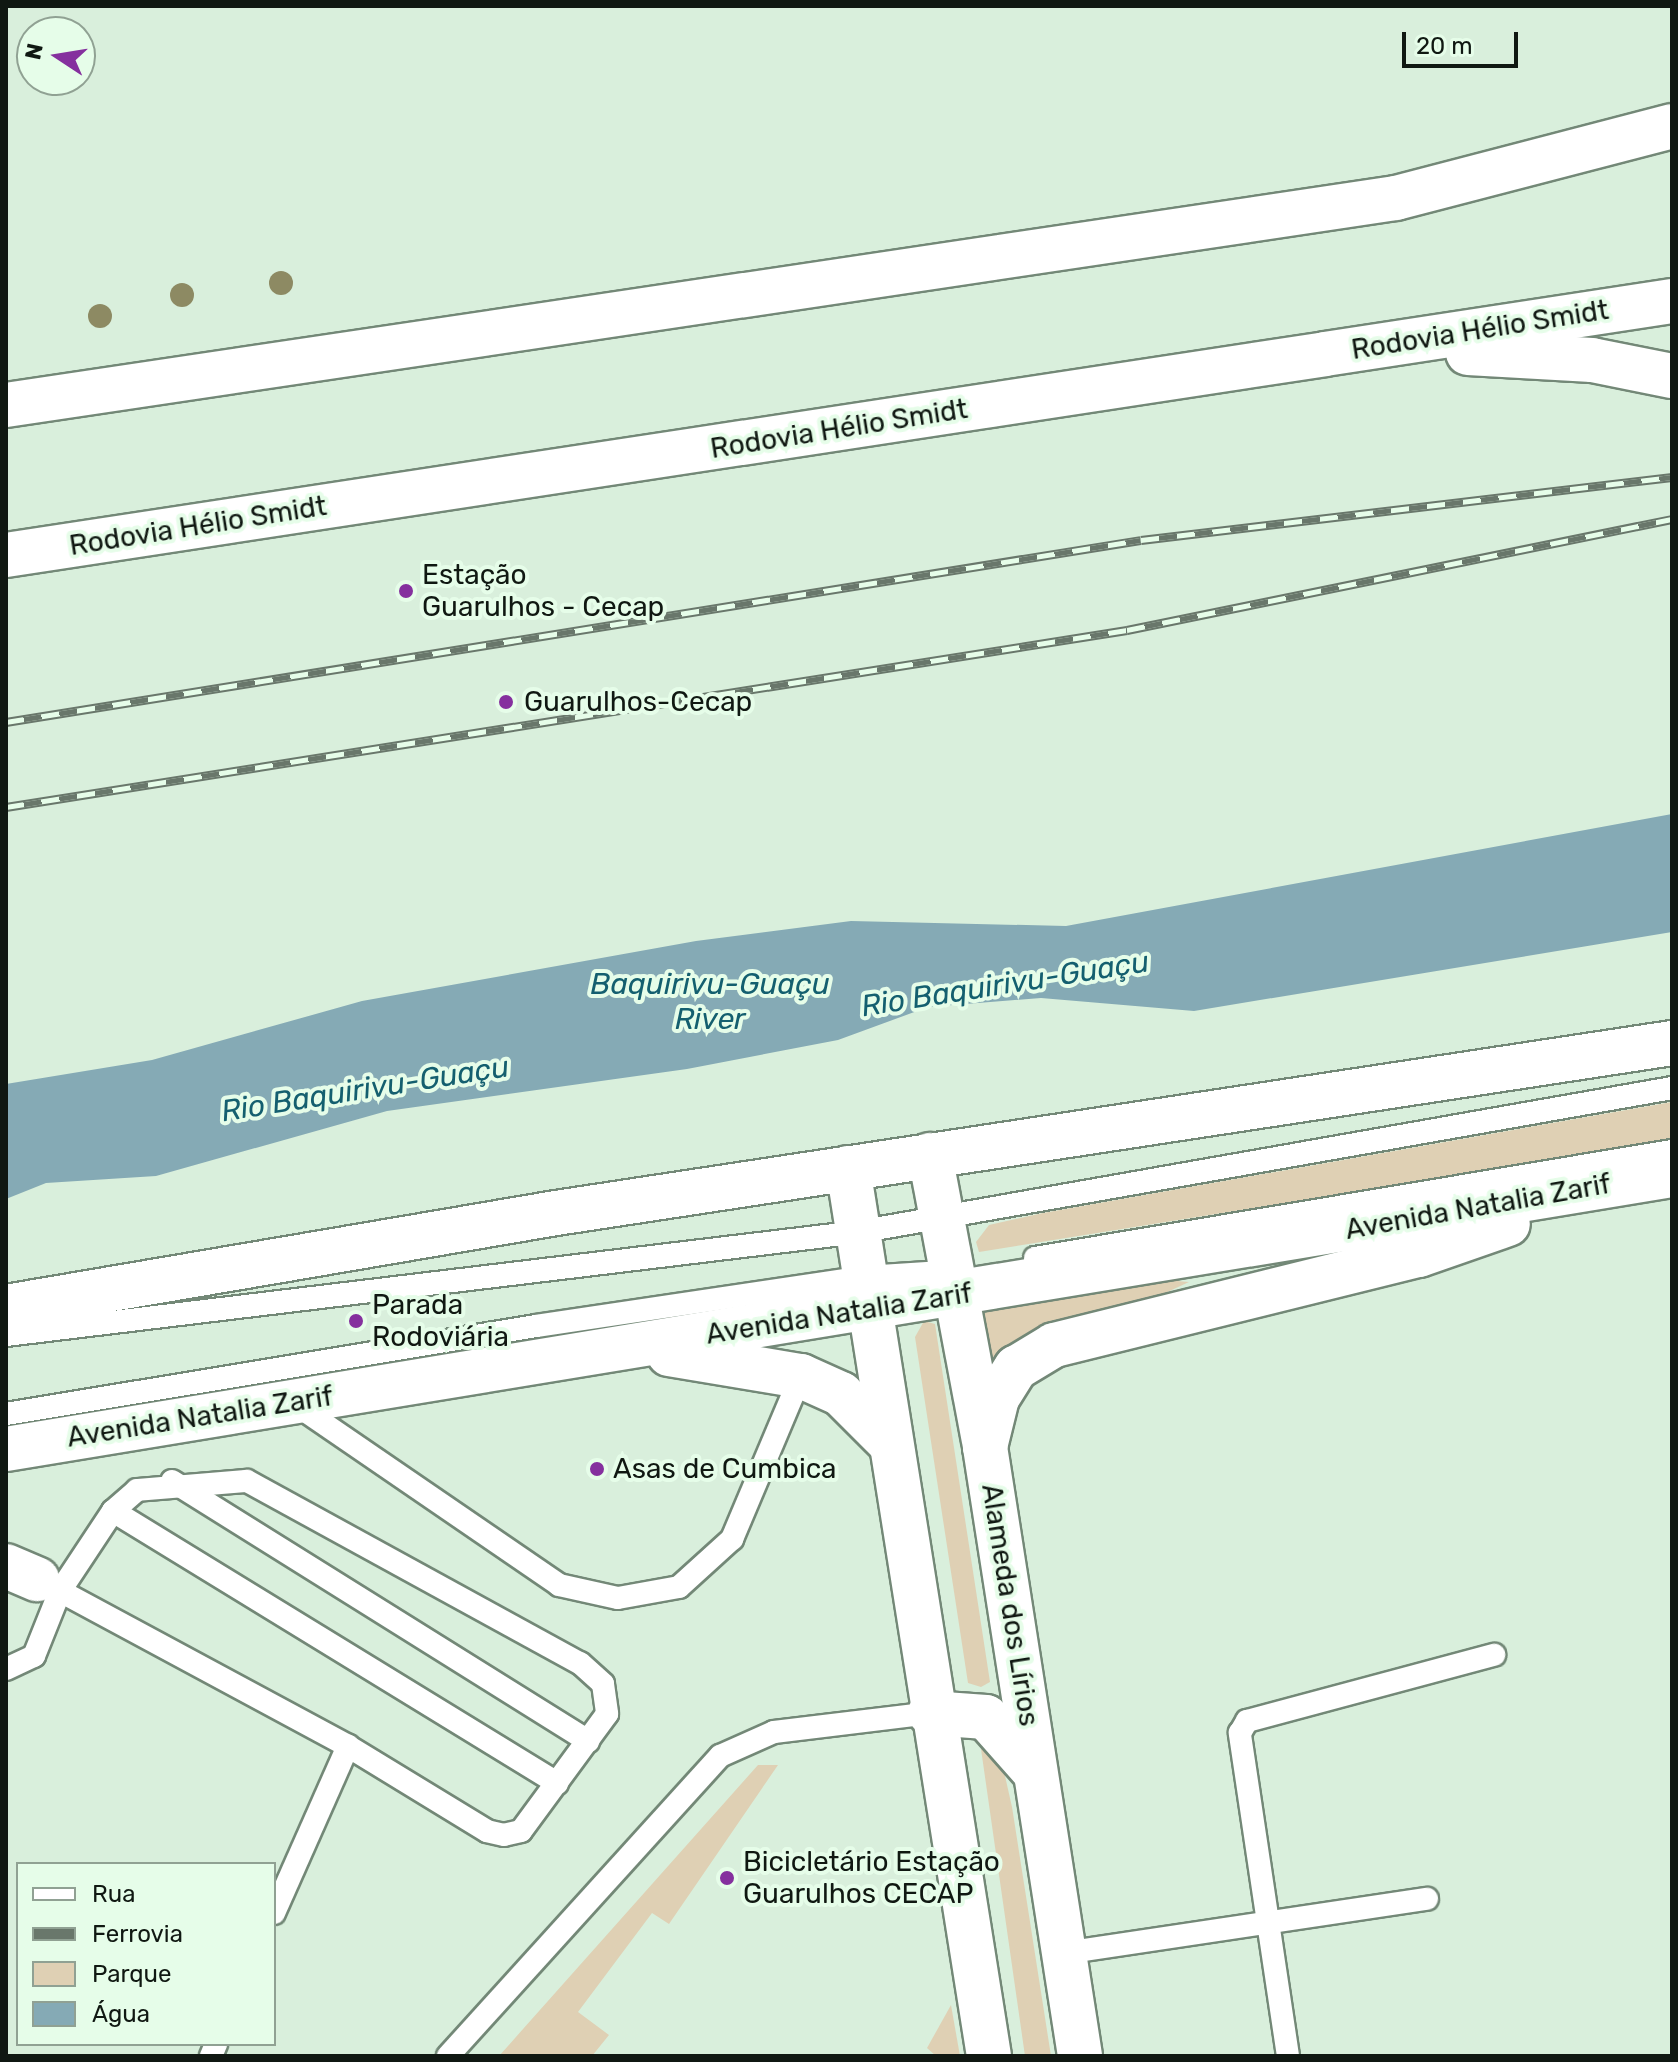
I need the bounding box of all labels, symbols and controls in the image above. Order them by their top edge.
north arrow [16,16,96,96]
scale bar [1406,16,1522,66]
text: 20 m [1416,32,1473,60]
text: N [19,41,49,62]
street label: Rodovia Hélio Smidt [1349,293,1611,367]
street label: Rodovia Hélio Smidt [708,392,970,466]
street label: Rodovia Hélio Smidt [67,489,329,563]
place label: Estação Guarulhos - Cecap [422,558,664,624]
marker: Estação Guarulhos - Cecap [397,582,415,600]
place label: Guarulhos-Cecap [524,685,752,719]
marker: Guarulhos-Cecap [495,691,517,713]
water label: Rio Baquirivu-Guaçu [858,943,1152,1025]
water label: Baquirivu-Guaçu River [590,966,830,1036]
water label: Rio Baquirivu-Guaçu [218,1048,512,1130]
street label: Avenida Natalia Zarif [1343,1167,1613,1247]
street label: Avenida Natalia Zarif [704,1276,974,1352]
place label: Parada Rodoviária [372,1288,509,1354]
marker: Parada Rodoviária [347,1312,365,1330]
street label: Avenida Natalia Zarif [65,1379,335,1455]
place label: Asas de Cumbica [613,1452,837,1486]
marker: Asas de Cumbica [588,1460,606,1478]
street label: Alameda dos Lírios [974,1482,1046,1728]
place label: Bicicletário Estação Guarulhos CECAP [743,1845,1000,1911]
legend [16,1862,276,2046]
marker: Bicicletário Estação Guarulhos CECAP [718,1869,736,1887]
text: Rua [92,1880,135,1908]
text: Ferrovia [92,1920,183,1948]
text: Parque [92,1960,171,1988]
text: Água [92,2000,150,2028]

